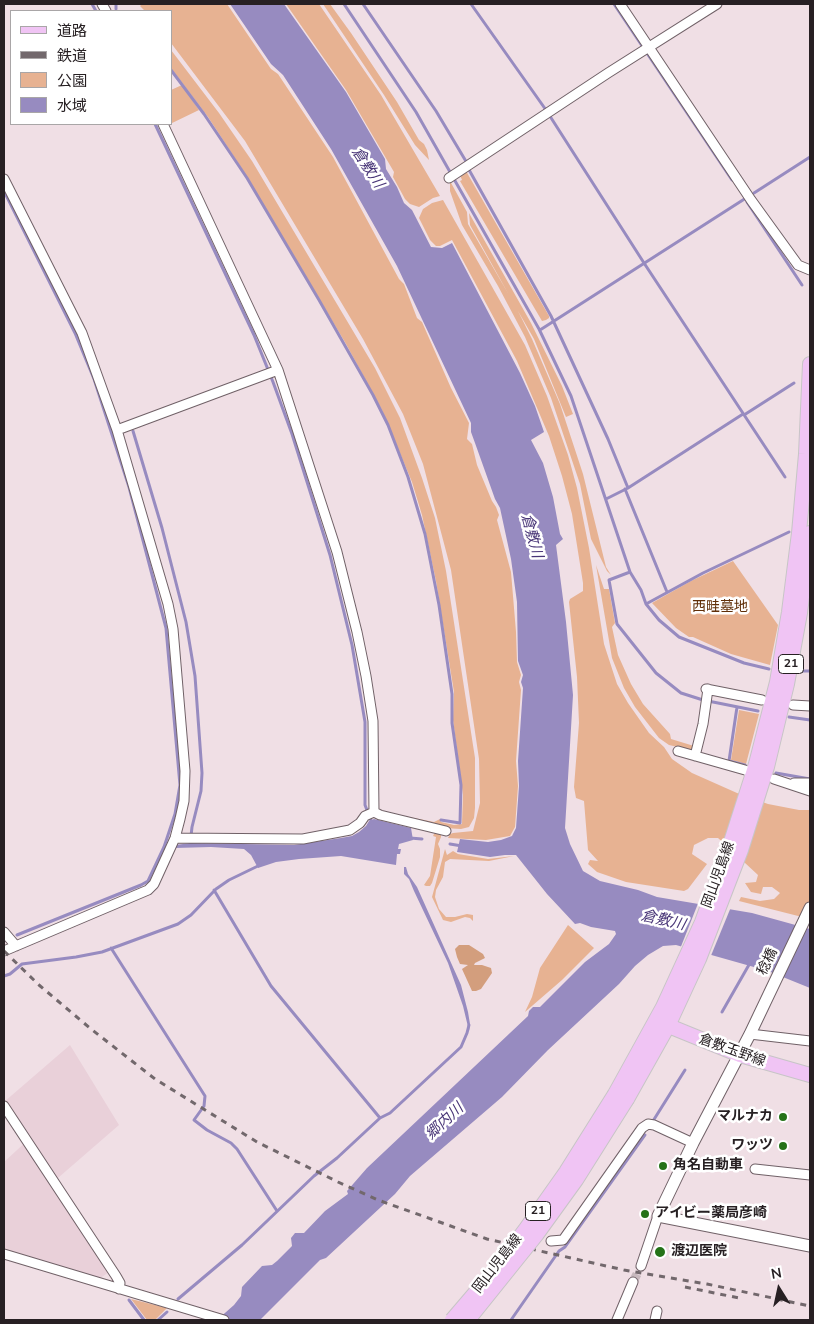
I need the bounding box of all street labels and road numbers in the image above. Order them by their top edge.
road number: 21 [778,654,804,674]
street label: 岡山児島線 [699,839,739,911]
street label: 稔橋 [754,946,782,978]
street label: 倉敷玉野線 [696,1031,768,1071]
road number: 21 [526,1202,550,1220]
street label: 岡山児島線 [470,1231,526,1297]

